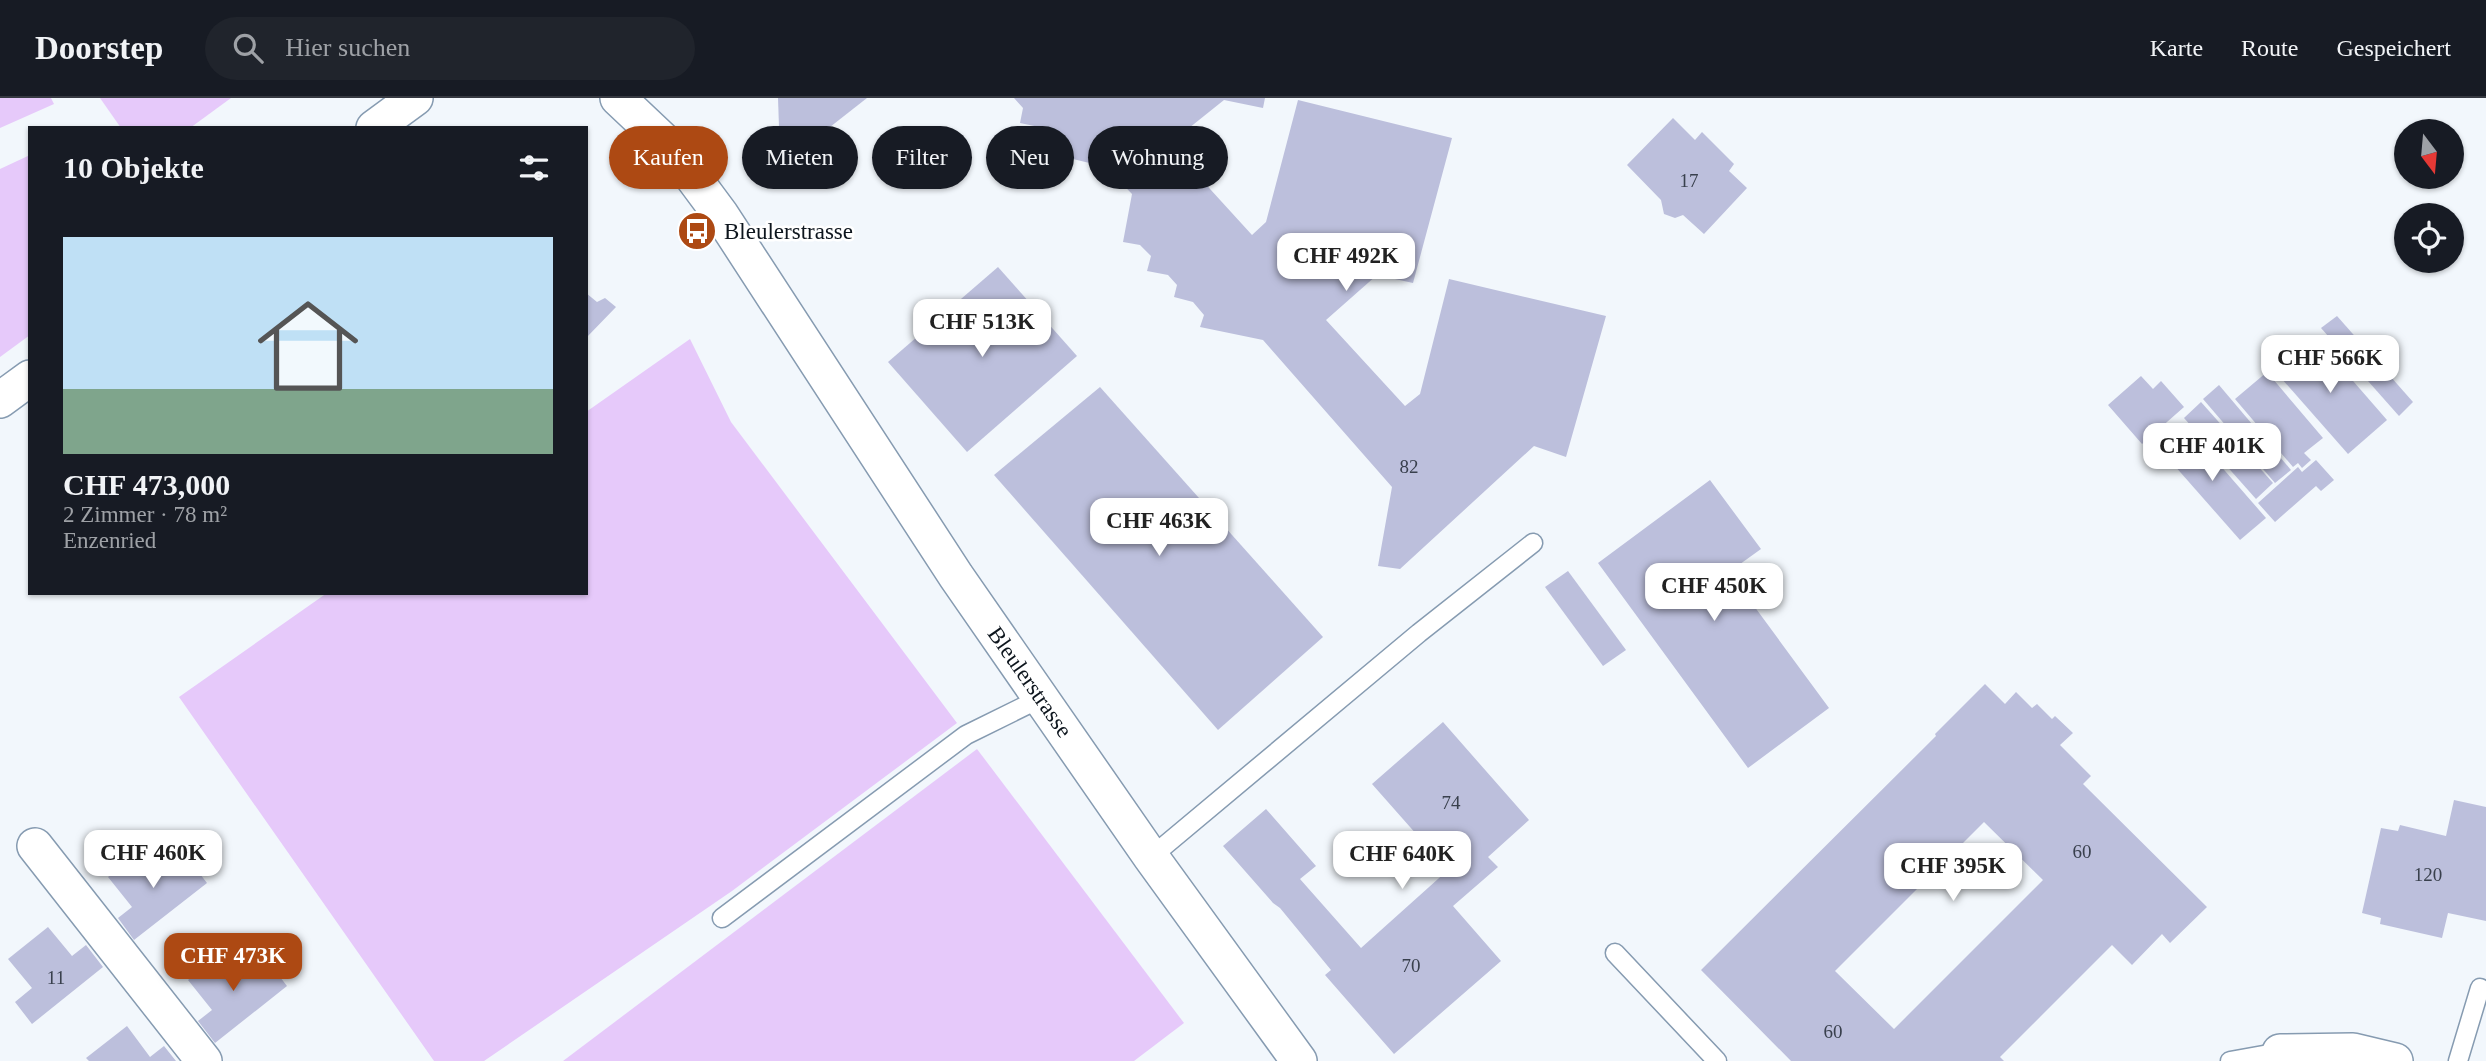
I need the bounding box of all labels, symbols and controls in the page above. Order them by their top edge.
search box [205,17,695,80]
icon: search [229,29,267,67]
text: Doorstep [35,30,163,66]
text: Hier suchen [285,33,410,62]
text: Karte [2150,35,2203,61]
text: Route [2241,35,2298,61]
text: Gespeichert [2336,35,2451,61]
north arrow [2394,119,2464,189]
map controls [2394,119,2464,273]
chip: Kaufen [609,126,728,189]
chip: Mieten [742,126,858,189]
chip: Filter [872,126,972,189]
chip: Neu [986,126,1074,189]
chip: Wohnung [1088,126,1228,189]
icon: filters [515,149,553,187]
text: 10 Objekte [63,151,204,184]
house number: 17 [1680,170,1699,191]
button: locate [2394,203,2464,273]
bus stop icon: Bleulerstrasse [676,210,718,252]
place label: Bleulerstrasse [724,219,853,244]
pin: CHF 492K [1274,234,1418,293]
text: CHF 492K [1293,243,1399,268]
icon: home [245,283,371,409]
pin: CHF 513K [910,300,1054,359]
text: CHF 513K [929,309,1035,334]
pin: CHF 566K [2258,336,2402,395]
text: CHF 566K [2277,345,2383,370]
pin: CHF 401K [2140,424,2284,483]
text: CHF 401K [2159,433,2265,458]
house number: 82 [1400,456,1419,477]
text: CHF 473,000 [63,468,230,501]
pin: CHF 463K [1087,498,1231,558]
text: 2 Zimmer · 78 m² [63,502,227,527]
text: CHF 463K [1106,508,1212,533]
text: Enzenried [63,528,156,553]
pin: CHF 450K [1642,564,1786,623]
text: CHF 450K [1661,573,1767,598]
street label: Bleulerstrasse [983,622,1077,742]
house number: 74 [1442,792,1461,813]
pin: CHF 460K [81,830,225,890]
pin: CHF 640K [1330,832,1474,891]
text: CHF 460K [100,840,206,865]
text: CHF 640K [1349,841,1455,866]
house number: 60 [2073,841,2092,862]
pin: CHF 395K [1881,844,2025,903]
text: CHF 395K [1900,853,2006,878]
house number: 120 [2414,864,2442,885]
pin: CHF 473K [161,934,305,993]
text: CHF 473K [180,943,286,968]
house number: 70 [1402,955,1421,976]
house number: 11 [47,967,65,988]
house number: 60 [1824,1021,1843,1042]

